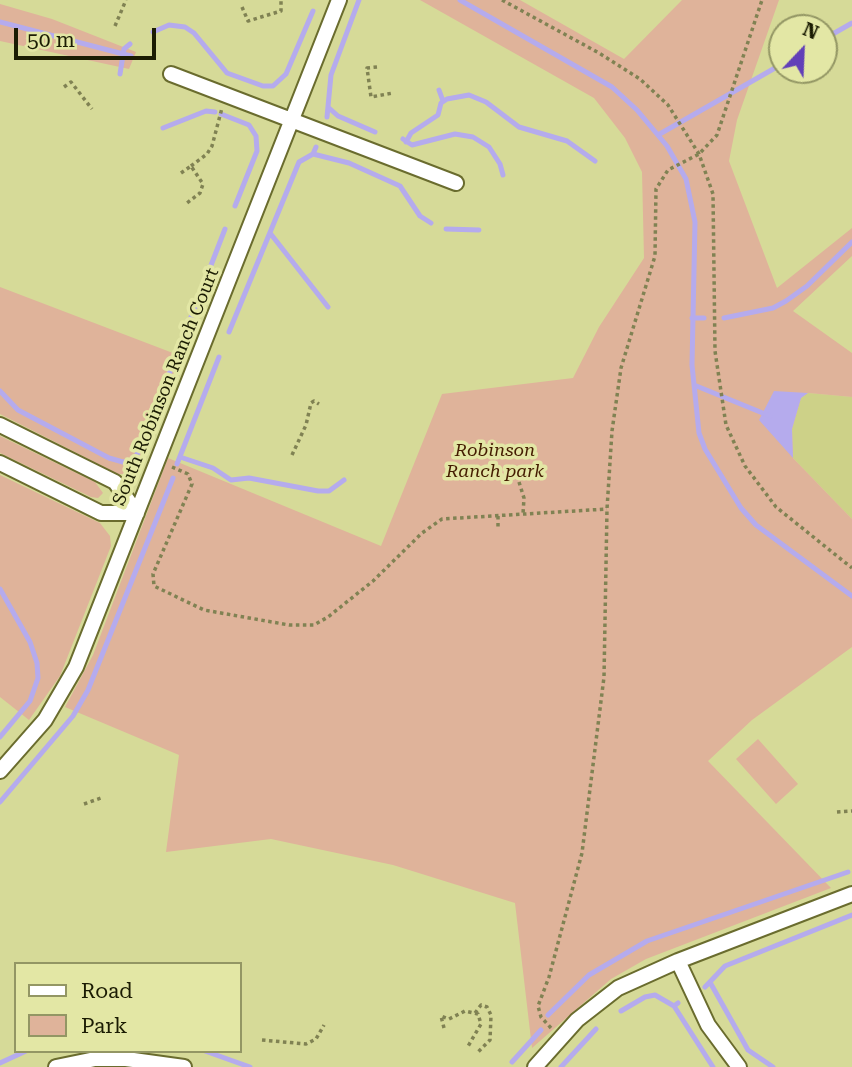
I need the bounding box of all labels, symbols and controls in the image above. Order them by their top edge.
scale bar [18,14,159,58]
north arrow [768,14,838,84]
text: N [799,18,822,44]
text: 50 m [27,28,75,52]
street label: South Robinson Ranch Court [108,265,224,509]
park label: Robinson Ranch park [446,440,544,482]
legend [14,962,242,1053]
text: Road [81,979,133,1003]
text: Park [81,1014,127,1038]

